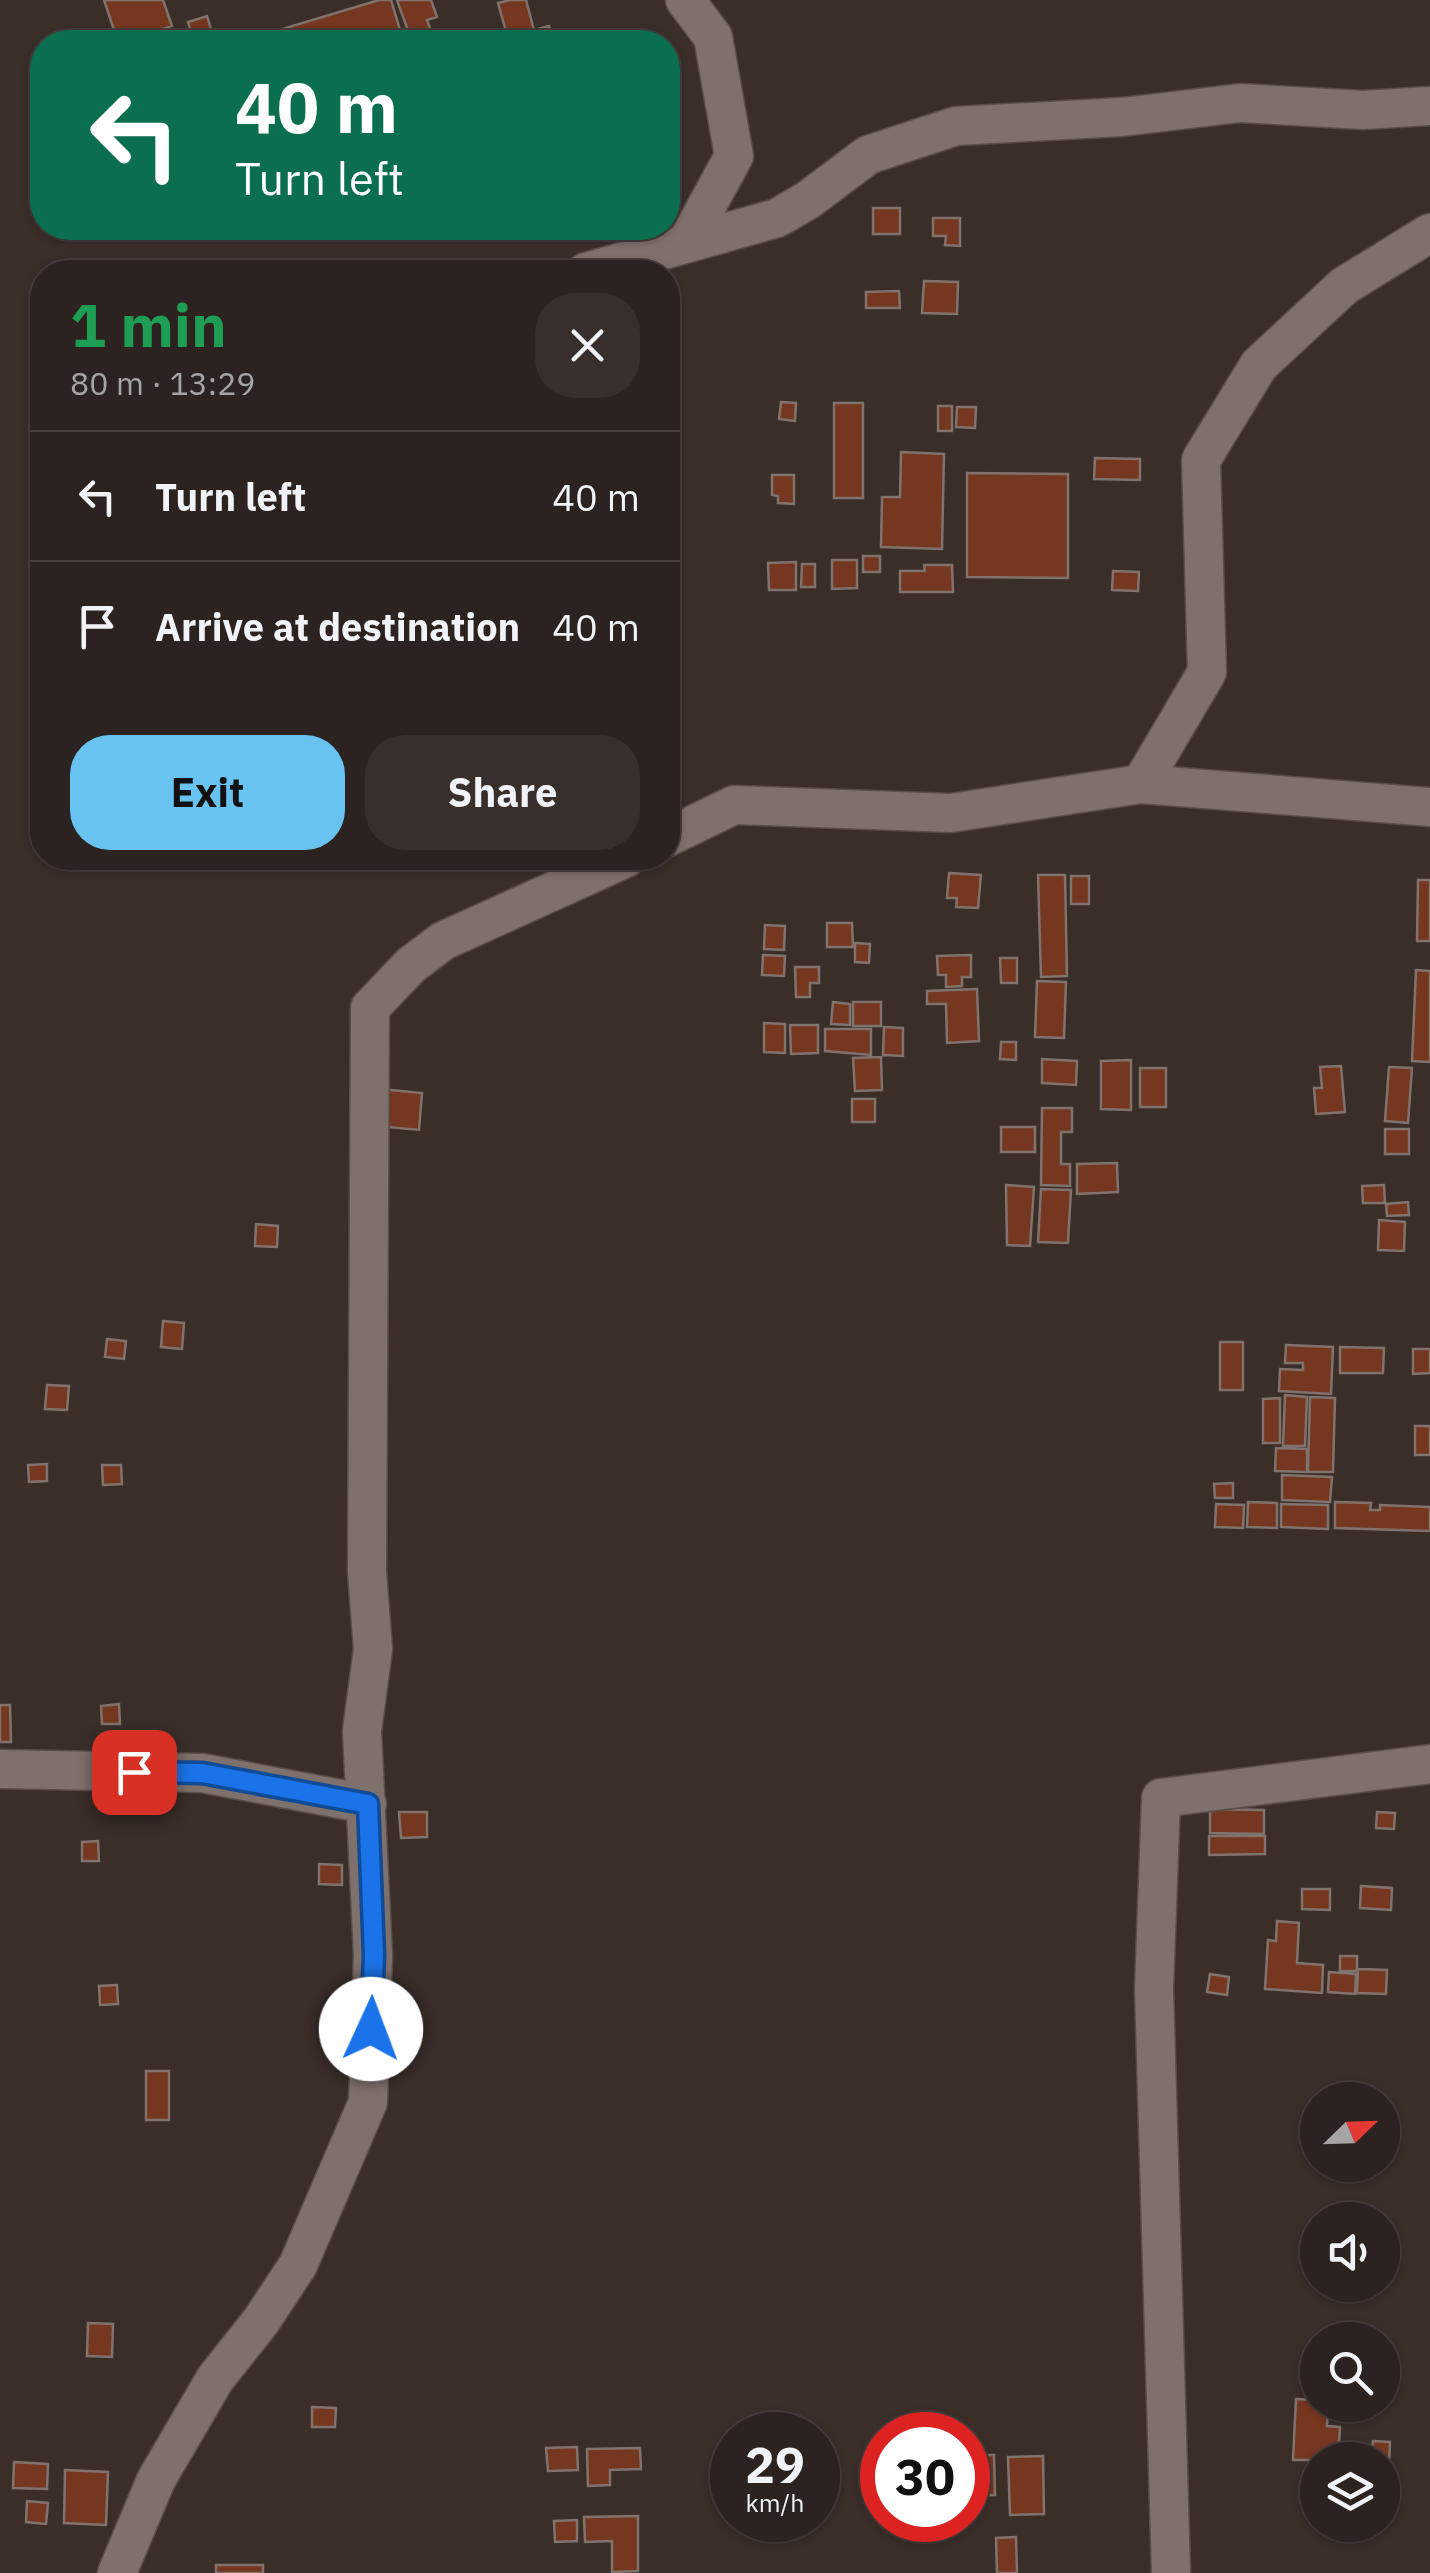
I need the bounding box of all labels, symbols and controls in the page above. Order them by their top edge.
text: 40 m [235,61,398,152]
icon: left [70,70,200,200]
text: Turn left [235,149,404,207]
text: 1 min [70,285,227,364]
button: close [535,293,640,398]
text: 80 m · 13:29 [70,362,256,404]
icon: left [70,469,125,524]
text: Turn left [155,472,306,521]
text: 40 m [552,472,640,521]
icon: arrive [70,599,125,654]
text: Arrive at destination [155,602,520,651]
text: 40 m [552,602,640,651]
button: Exit [70,735,345,850]
button: Share [365,735,640,850]
pin [92,1730,177,1815]
icon: arrive [107,1745,162,1800]
position arrow [319,1977,423,2081]
north arrow [1300,2082,1400,2182]
map controls [1300,2082,1400,2542]
button: sound [1300,2202,1400,2302]
button: search [1300,2322,1400,2422]
speed limit sign: 30 [860,2412,990,2542]
text: 29 [745,2432,805,2497]
button: layers [1300,2442,1400,2542]
text: km/h [746,2486,804,2519]

